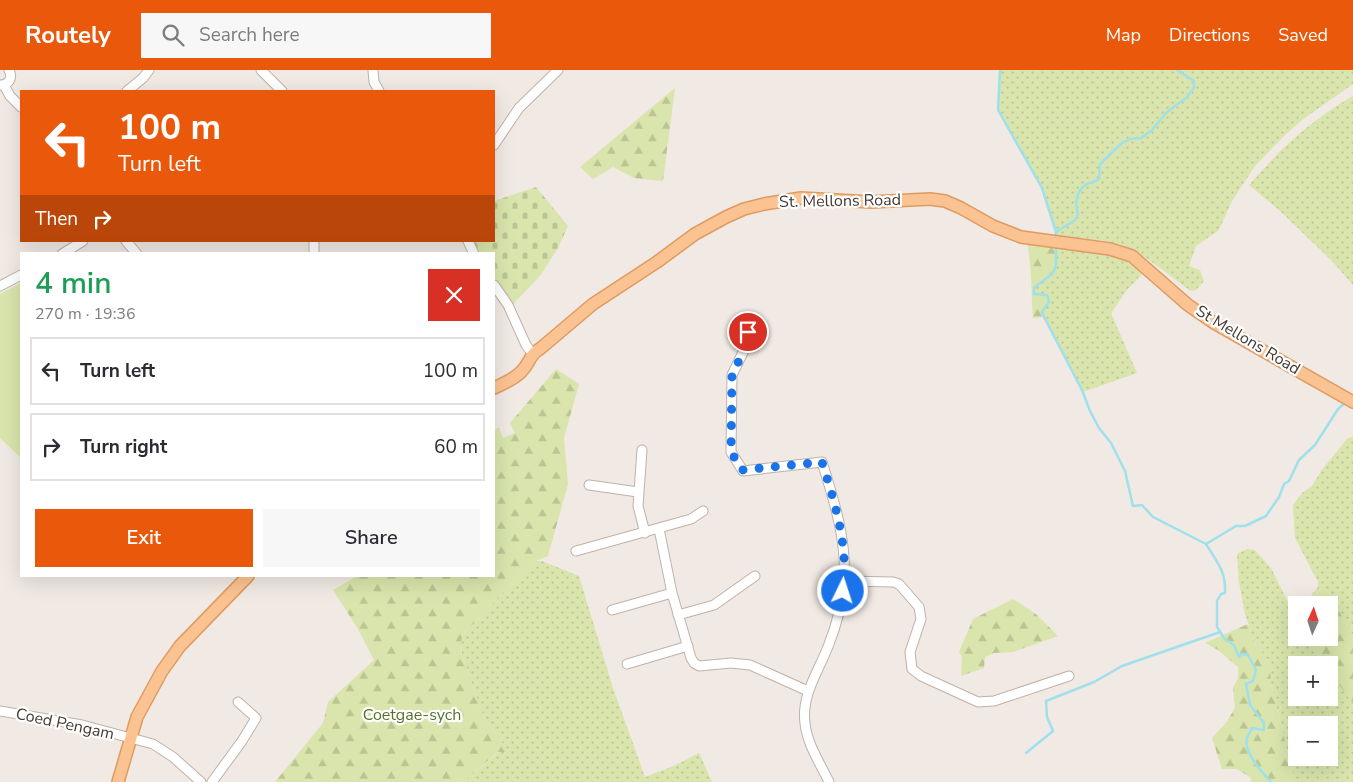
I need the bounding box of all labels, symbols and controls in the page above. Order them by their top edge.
search box [141,13,491,58]
text: Routely [25,19,111,51]
icon: search [159,21,187,49]
text: Search here [199,22,300,48]
text: Map [1106,23,1141,47]
text: Directions [1169,23,1250,47]
text: Saved [1278,23,1328,47]
text: 100 m [118,104,221,151]
icon: left [35,110,100,175]
text: Turn left [118,149,201,179]
street label: St. Mellons Road [779,189,901,213]
icon: right [88,205,116,233]
text: Then [35,206,78,232]
text: 4 min [35,263,111,304]
button: close [428,269,480,321]
street label: St Mellons Road [1192,300,1304,380]
text: 270 m · 19:36 [35,303,136,325]
pin [727,311,769,353]
icon: arrive [734,318,762,346]
icon: left [37,357,65,385]
text: Turn left [80,358,155,384]
text: 100 m [423,358,478,384]
icon: right [37,433,65,461]
text: Turn right [80,434,167,460]
text: 60 m [434,434,478,460]
button: Exit [35,509,253,567]
button: Share [263,509,480,567]
position arrow [816,564,868,616]
north arrow [1288,596,1338,646]
map controls [1288,596,1338,766]
button: + [1288,656,1338,706]
street label: Coed Pengam [14,703,116,745]
park label: Coetgae-sych [363,704,461,726]
button: − [1288,716,1338,766]

